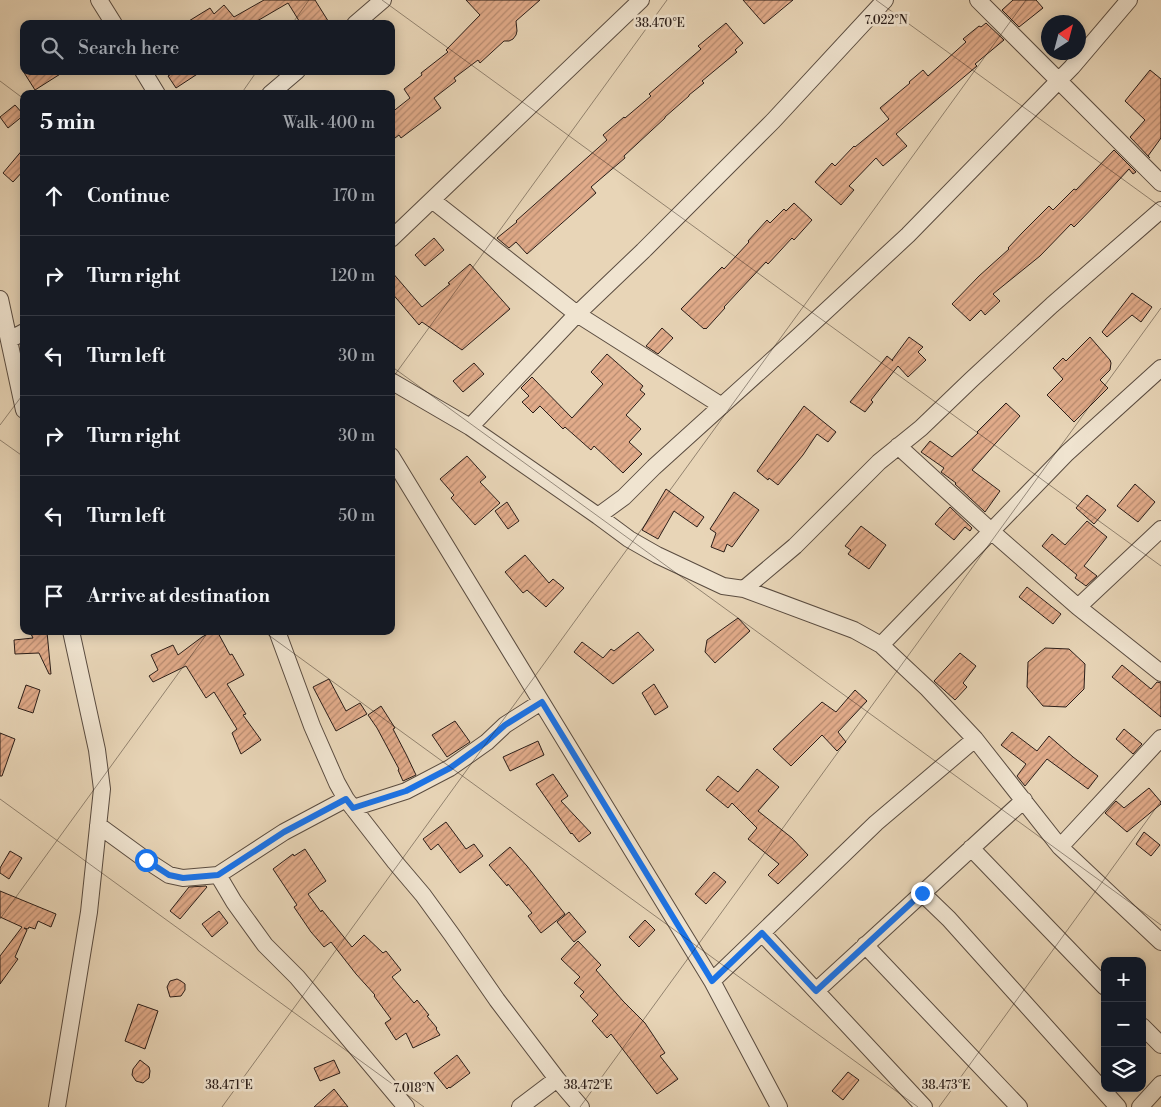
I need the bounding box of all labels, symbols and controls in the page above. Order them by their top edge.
text: 7.022°N [864,13,908,28]
north arrow [1041,15,1086,60]
text: 38.470°E [635,16,685,31]
search box [20,20,395,75]
icon: search [38,34,66,62]
text: Search here [78,36,179,60]
text: 5 min [40,110,95,136]
text: Walk · 400 m [283,113,375,133]
icon: ahead [40,182,68,210]
text: Continue [87,184,170,208]
text: 170 m [333,186,375,206]
icon: right [40,262,68,290]
text: Turn right [87,264,180,288]
text: 120 m [331,266,375,286]
icon: left [40,342,68,370]
text: Turn left [87,344,166,368]
text: 30 m [338,346,375,366]
icon: right [40,422,68,450]
text: Turn right [87,424,180,448]
text: 30 m [338,426,375,446]
icon: left [40,502,68,530]
text: Turn left [87,504,166,528]
text: 50 m [338,506,375,526]
icon: arrive [40,582,68,610]
text: Arrive at destination [87,584,270,608]
route start [135,849,158,872]
route end [911,882,934,905]
map controls [1101,957,1146,1092]
button: + [1101,957,1146,1002]
button: − [1101,1002,1146,1047]
button: layers [1101,1047,1146,1092]
text: 38.471°E [205,1078,253,1093]
text: 38.472°E [564,1078,612,1093]
text: 38.473°E [922,1078,970,1093]
text: 7.018°N [393,1081,435,1096]

